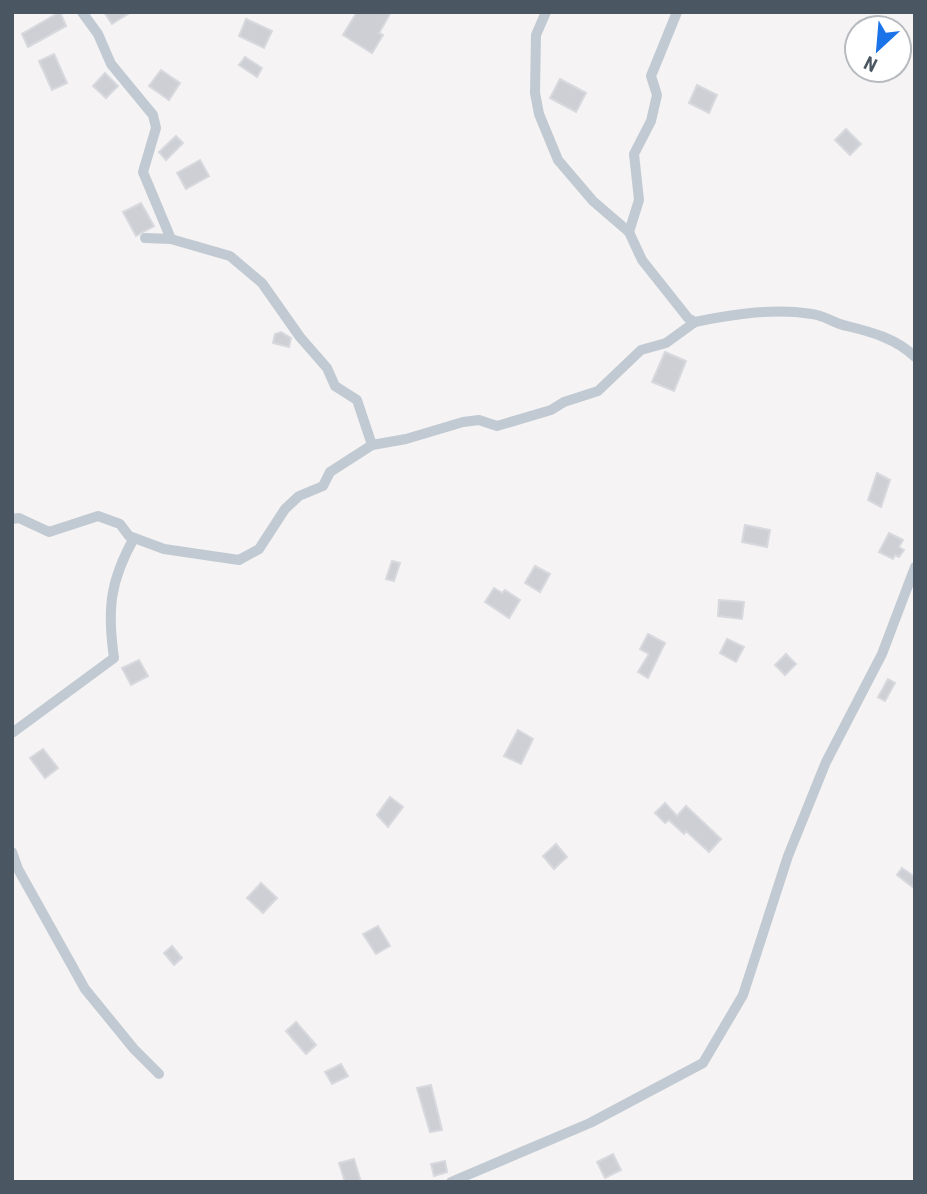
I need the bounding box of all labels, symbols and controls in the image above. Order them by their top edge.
north arrow [843,14,913,84]
text: N [860,51,881,77]

